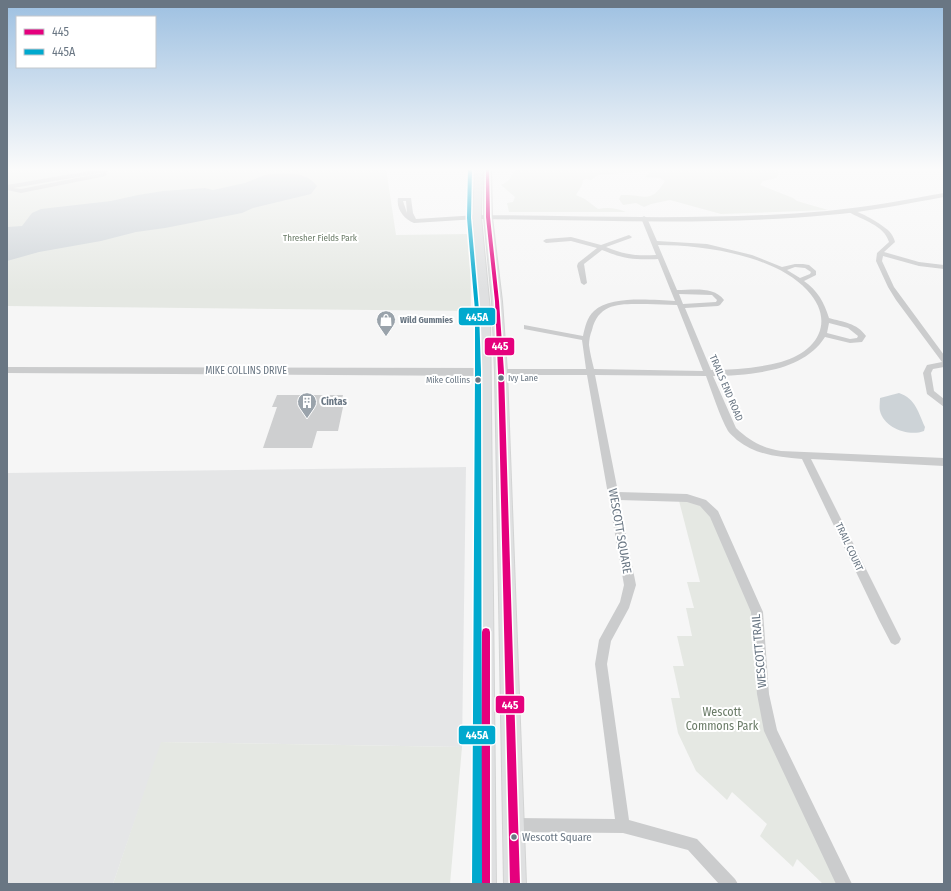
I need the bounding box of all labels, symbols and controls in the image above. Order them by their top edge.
legend [16,16,156,68]
text: 445 [52,25,69,39]
text: 445A [52,45,76,59]
park label: Thresher Fields Park [283,233,358,243]
line badge: 445A [458,307,496,326]
shop icon: Wild Gummies [375,309,397,337]
text: 445A [466,311,489,324]
place label: Wild Gummies [400,315,453,325]
line badge: 445 [484,337,515,356]
text: 445 [492,340,509,353]
street label: TRAILS END ROAD [707,353,745,423]
street label: MIKE COLLINS DRIVE [205,365,287,377]
marker: Ivy Lane [496,373,506,383]
place label: Ivy Lane [508,373,539,383]
place label: Mike Collins [426,375,470,385]
marker: Mike Collins [473,375,483,385]
building icon: Cintas [296,391,318,419]
place label: Cintas [321,396,347,408]
street label: WESCOTT SQUARE [606,487,634,575]
street label: TRAIL COURT [833,521,866,573]
street label: WESCOTT TRAIL [749,613,769,689]
line badge: 445 [495,695,525,714]
text: 445 [502,699,519,712]
park label: Wescott Commons Park [686,705,759,733]
line badge: 445A [458,725,496,745]
text: 445A [466,729,489,742]
place label: Wescott Square [522,831,592,844]
marker: Wescott Square [509,832,519,842]

